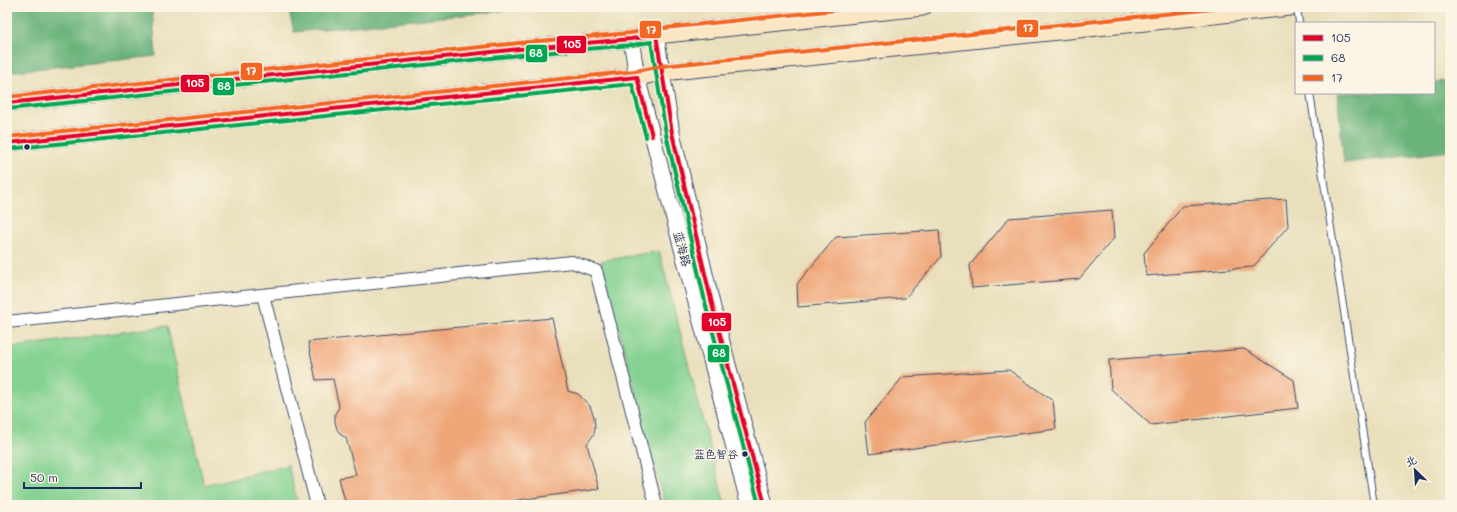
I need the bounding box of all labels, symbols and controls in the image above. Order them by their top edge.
line badge: 17 [1016,19,1039,38]
line badge: 17 [639,20,662,39]
text: 17 [1023,20,1034,35]
text: 17 [646,22,657,37]
legend [1295,22,1435,94]
text: 105 [1331,29,1351,45]
line badge: 105 [556,35,587,54]
text: 105 [563,36,582,51]
line badge: 68 [525,44,548,63]
text: 68 [529,45,543,60]
text: 68 [1331,49,1346,65]
line badge: 17 [240,62,263,81]
text: 17 [246,63,257,78]
text: 17 [1331,69,1343,85]
line badge: 105 [180,74,210,93]
text: 105 [186,75,205,90]
line badge: 68 [212,77,235,96]
text: 68 [217,78,231,93]
unlabelled marker [22,142,32,152]
street label: 蓝海路 [671,229,695,268]
line badge: 105 [701,312,732,332]
text: 105 [708,314,727,329]
line badge: 68 [707,344,730,363]
text: 68 [712,345,726,360]
place label: 蓝色智谷 [694,446,738,461]
marker: 蓝色智谷 [740,449,750,459]
north arrow [1395,450,1435,490]
text: 北 [1402,451,1419,470]
scale bar [24,464,141,490]
text: 50 m [30,469,58,485]

